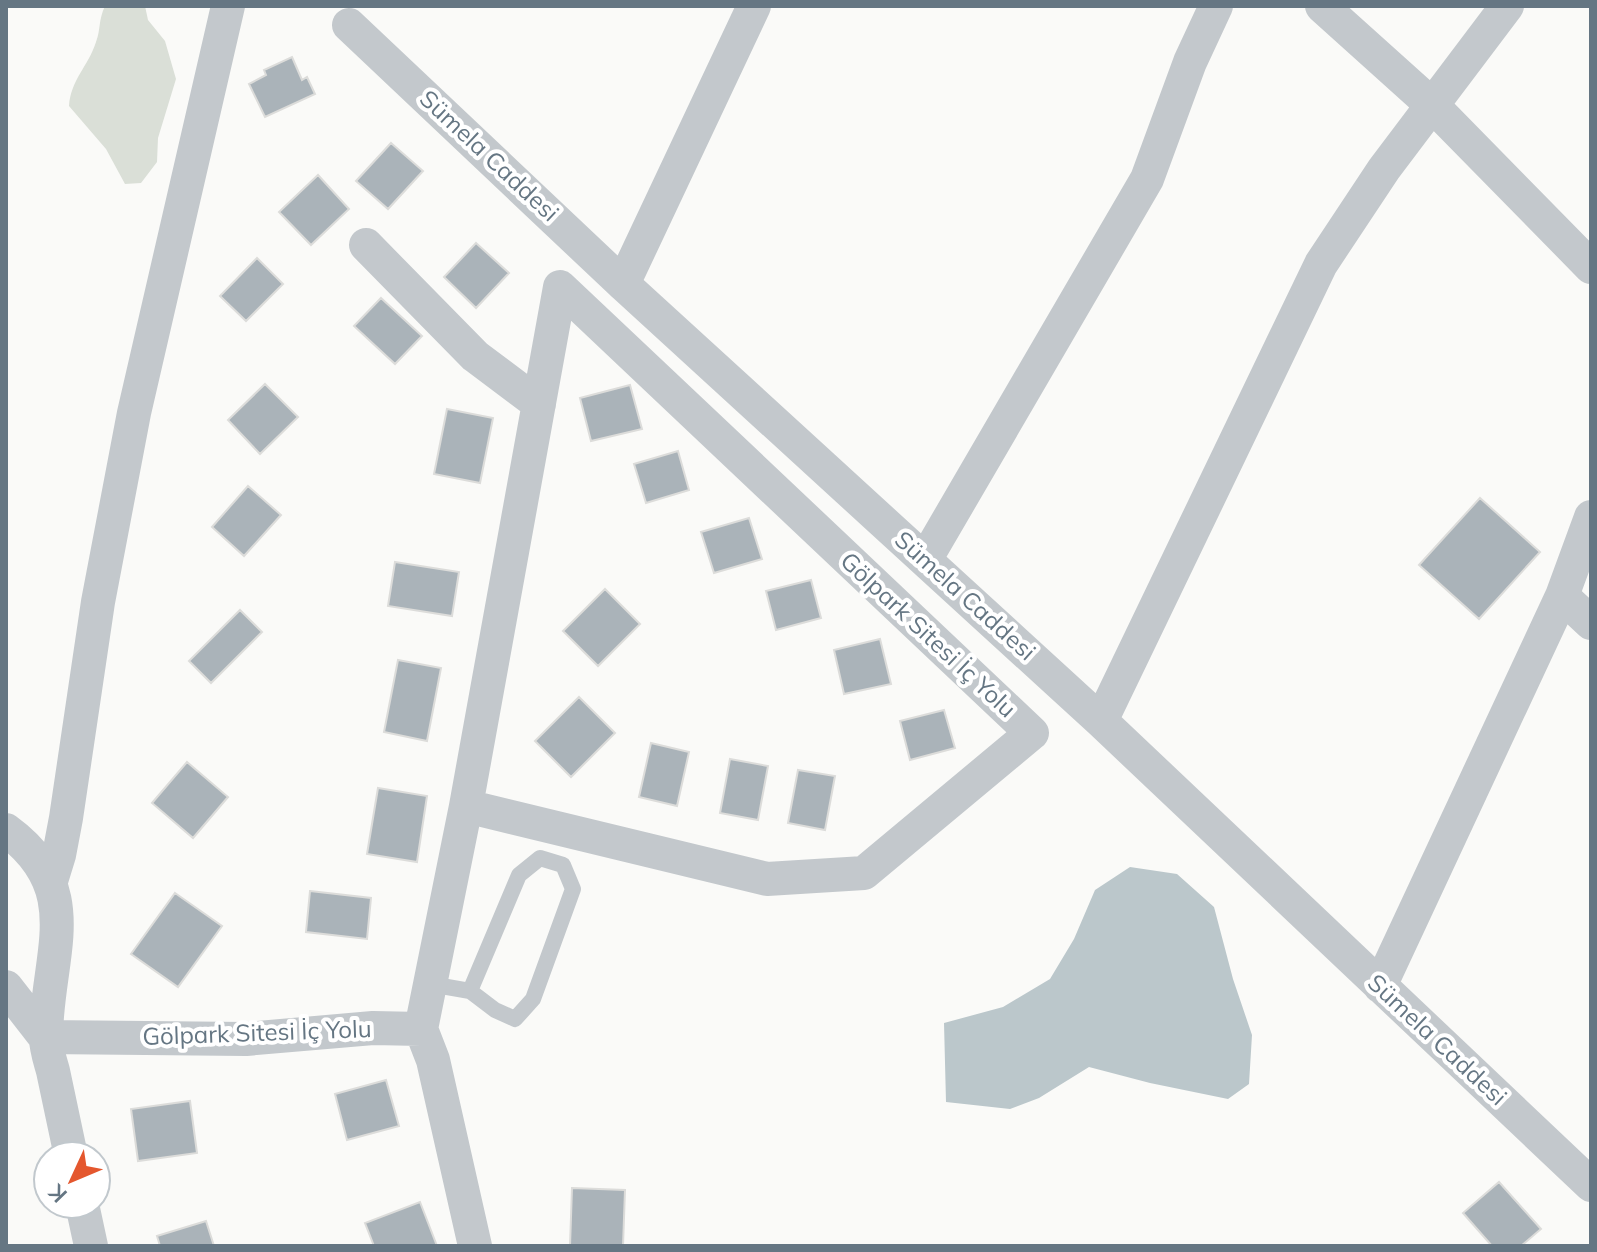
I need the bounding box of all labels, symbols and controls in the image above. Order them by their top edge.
street label: Sümela Caddesi [414,83,565,227]
street label: Sümela Caddesi [889,524,1042,666]
street label: Gölpark Sitesi İç Yolu [835,545,1023,723]
street label: Sümela Caddesi [1362,967,1513,1111]
street label: Gölpark Sitesi İç Yolu [142,1013,372,1051]
north arrow [32,1140,112,1220]
text: K [42,1178,73,1209]

